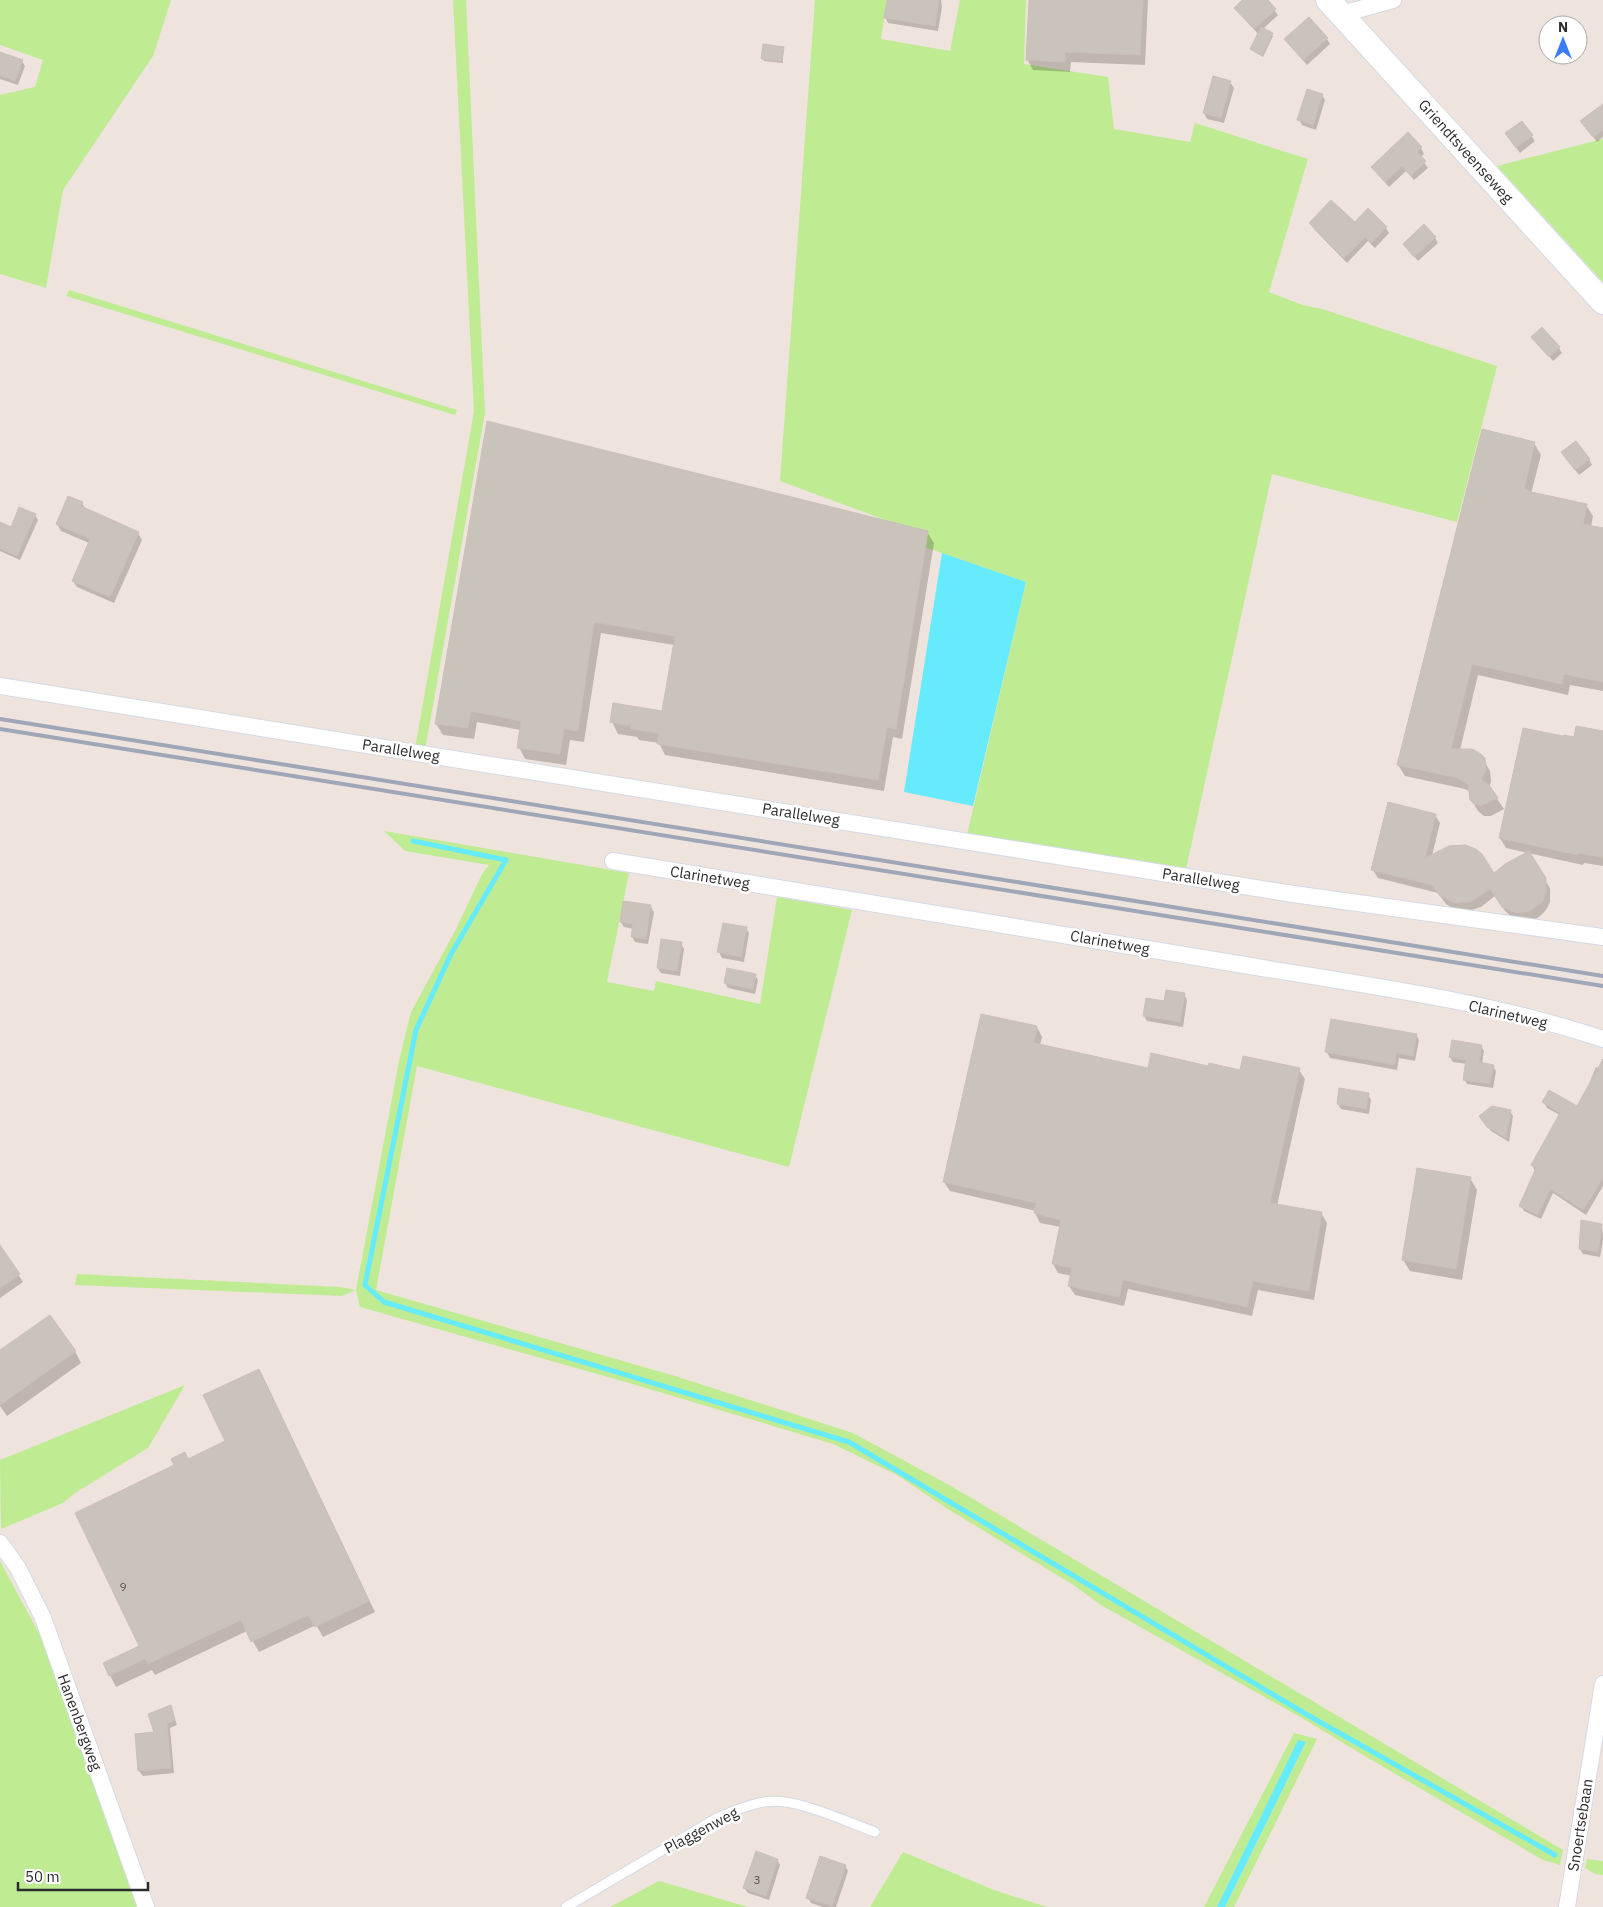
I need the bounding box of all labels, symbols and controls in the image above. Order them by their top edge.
north arrow [1538,15,1588,65]
text: N [1558,18,1568,36]
street label: Griendtsveenseweg [1415,95,1518,207]
street label: Parallelweg [361,734,441,766]
street label: Parallelweg [761,798,841,830]
street label: Clarinetweg [669,861,751,893]
street label: Parallelweg [1161,863,1241,895]
street label: Clarinetweg [1069,926,1151,958]
street label: Clarinetweg [1467,996,1549,1032]
house number: 9 [119,1579,127,1594]
street label: Hanenbergweg [54,1671,106,1773]
street label: Snoertsebaan [1563,1777,1597,1873]
street label: Plaggenweg [661,1803,741,1857]
scale bar [18,1860,148,1892]
text: 50 m [25,1867,60,1886]
house number: 3 [753,1872,761,1887]

